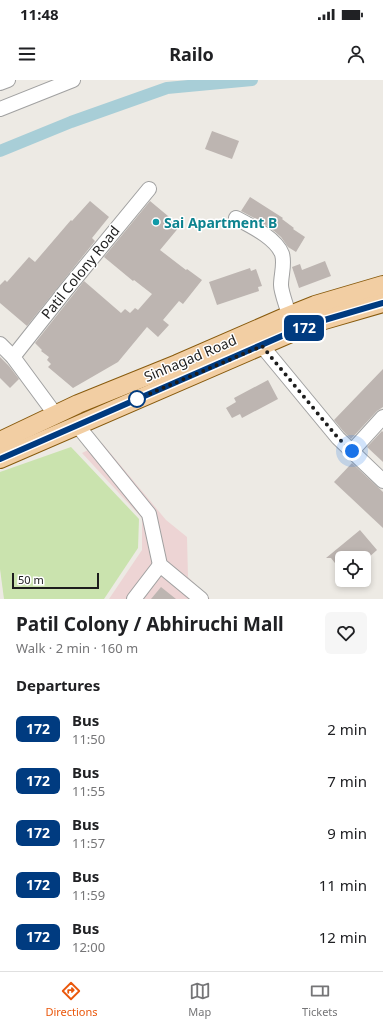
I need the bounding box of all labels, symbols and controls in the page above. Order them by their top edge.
text: 11:48 [20,4,59,24]
text: Railo [169,42,214,66]
icon: menu [16,43,38,65]
icon: person [345,43,367,65]
place label: Sai Apartment B [164,213,277,232]
marker: Sai Apartment B [151,217,161,227]
street label: Patil Colony Road [37,221,123,323]
line badge: 172 [281,315,327,341]
text: 172 [292,318,316,337]
street label: Sinhagad Road [141,330,239,386]
unlabelled marker [128,390,146,408]
your location [342,441,362,461]
map controls [335,551,371,587]
button: locate [335,551,371,587]
scale bar [12,571,99,590]
text: 50 m [18,572,44,587]
text: Patil Colony / Abhiruchi Mall [16,611,284,637]
button: heart [325,612,367,654]
text: Walk · 2 min · 160 m [16,639,138,657]
text: Departures [16,675,100,695]
text: Bus [72,710,99,730]
text: 172 [26,719,50,738]
text: 2 min [327,719,367,739]
text: 11:50 [72,730,105,748]
text: Bus [72,762,99,782]
text: 172 [26,771,50,790]
text: 7 min [327,771,367,791]
text: 11:55 [72,782,105,800]
text: Bus [72,814,99,834]
text: 172 [26,823,50,842]
text: 9 min [327,823,367,843]
text: 11:57 [72,834,105,852]
text: Bus [72,866,99,886]
text: 172 [26,875,50,894]
text: 11 min [319,875,367,895]
text: 11:59 [72,886,105,904]
text: Bus [72,918,99,938]
text: 172 [26,927,50,946]
text: 12 min [319,927,367,947]
text: 12:00 [72,938,105,956]
tab: Directions [45,980,98,1019]
tab: Map [188,980,211,1019]
tab: Tickets [302,980,338,1019]

